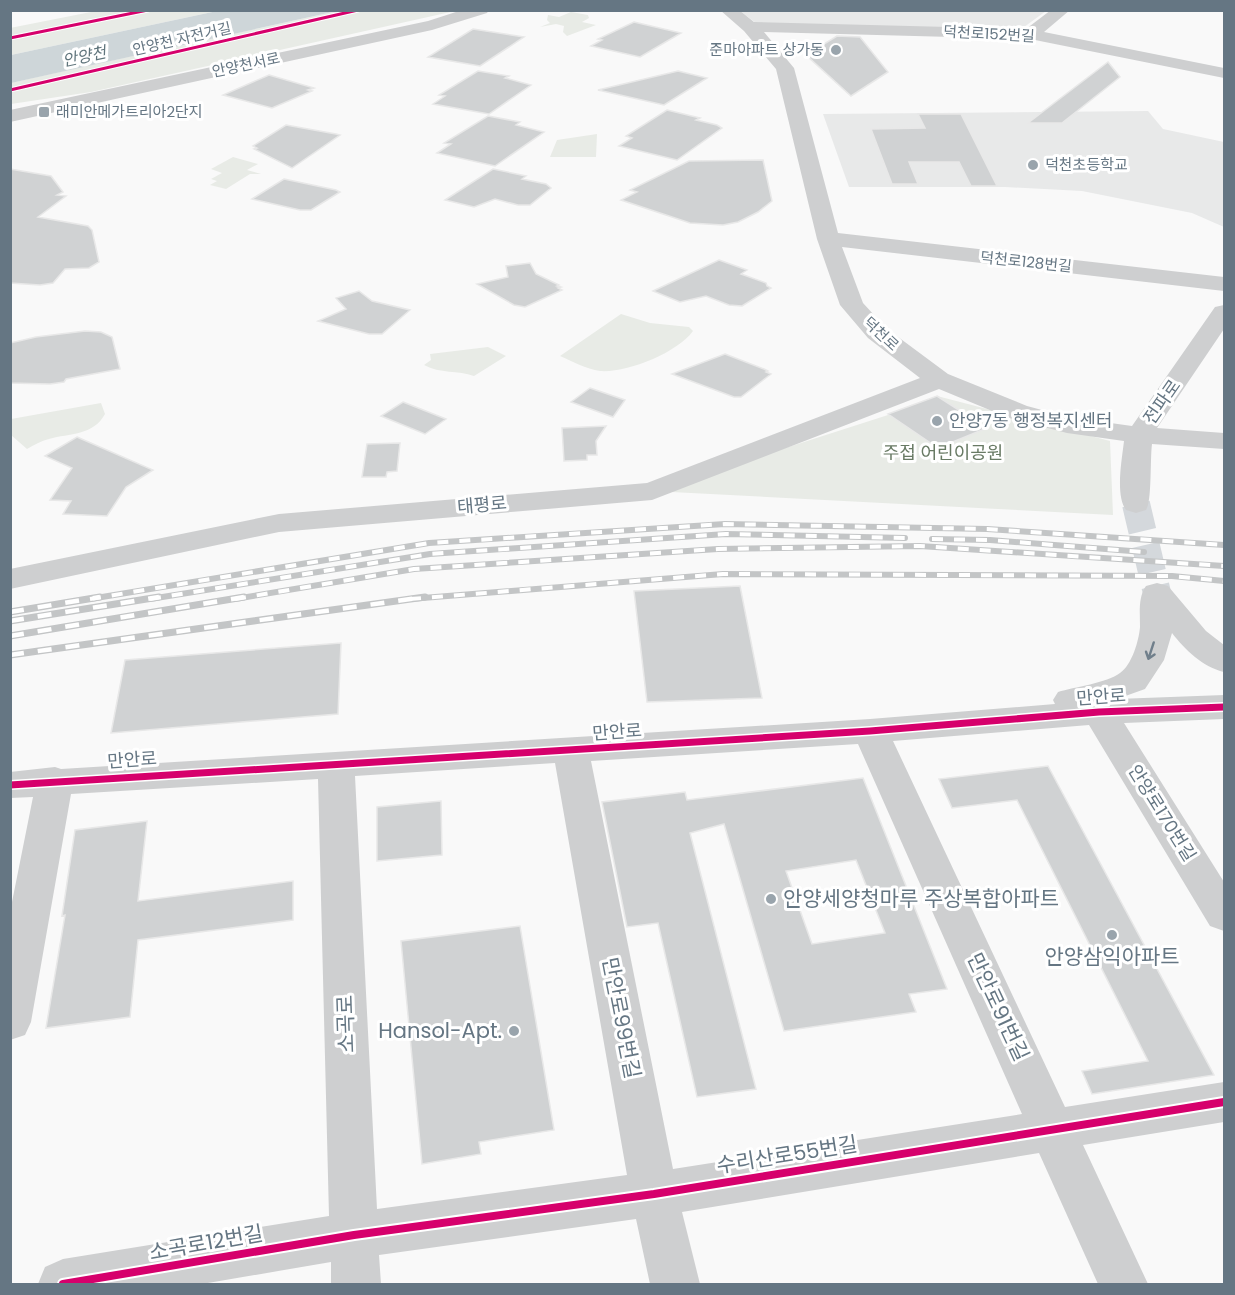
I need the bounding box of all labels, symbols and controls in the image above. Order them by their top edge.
street label: 안양천 자전거길 [131,17,233,60]
street label: 덕천로152번길 [943,21,1035,46]
place label: 준마아파트 상가동 [710,39,824,60]
water label: 안양천 [60,40,110,72]
marker: 준마아파트 상가동 [829,43,843,57]
street label: 안양천서로 [210,47,282,82]
place label: 래미안메가트리아2단지 [56,101,203,122]
marker: 래미안메가트리아2단지 [37,105,51,119]
place label: 덕천초등학교 [1045,154,1128,175]
marker: 덕천초등학교 [1026,158,1040,172]
street label: 덕천로128번길 [979,246,1073,277]
street label: 덕천로 [859,312,904,355]
street label: 전파로 [1137,374,1186,429]
place label: 안양7동 행정복지센터 [949,408,1113,433]
marker: 안양7동 행정복지센터 [930,414,944,428]
park label: 주접 어린이공원 [883,440,1003,465]
street label: 태평로 [456,490,508,519]
one-way arrow [1144,641,1155,660]
street label: 만안로 [1075,682,1127,711]
street label: 만안로 [591,717,643,746]
street label: 만안로 [106,745,158,774]
street label: 안양로170번길 [1123,760,1202,866]
place label: 안양세양청마루 주상복합아파트 [783,884,1059,913]
marker: 안양세양청마루 주상복합아파트 [764,892,778,906]
marker: 안양삼익아파트 [1105,928,1119,942]
place label: 안양삼익아파트 [1044,942,1180,971]
street label: 만안로91번길 [961,948,1036,1066]
street label: 만안로99번길 [596,955,647,1081]
street label: 소곡로 [330,995,361,1053]
place label: Hansol-Apt. [378,1016,502,1045]
marker: Hansol-Apt. [507,1024,521,1038]
street label: 수리산로55번길 [714,1129,859,1180]
street label: 소곡로12번길 [147,1218,265,1267]

